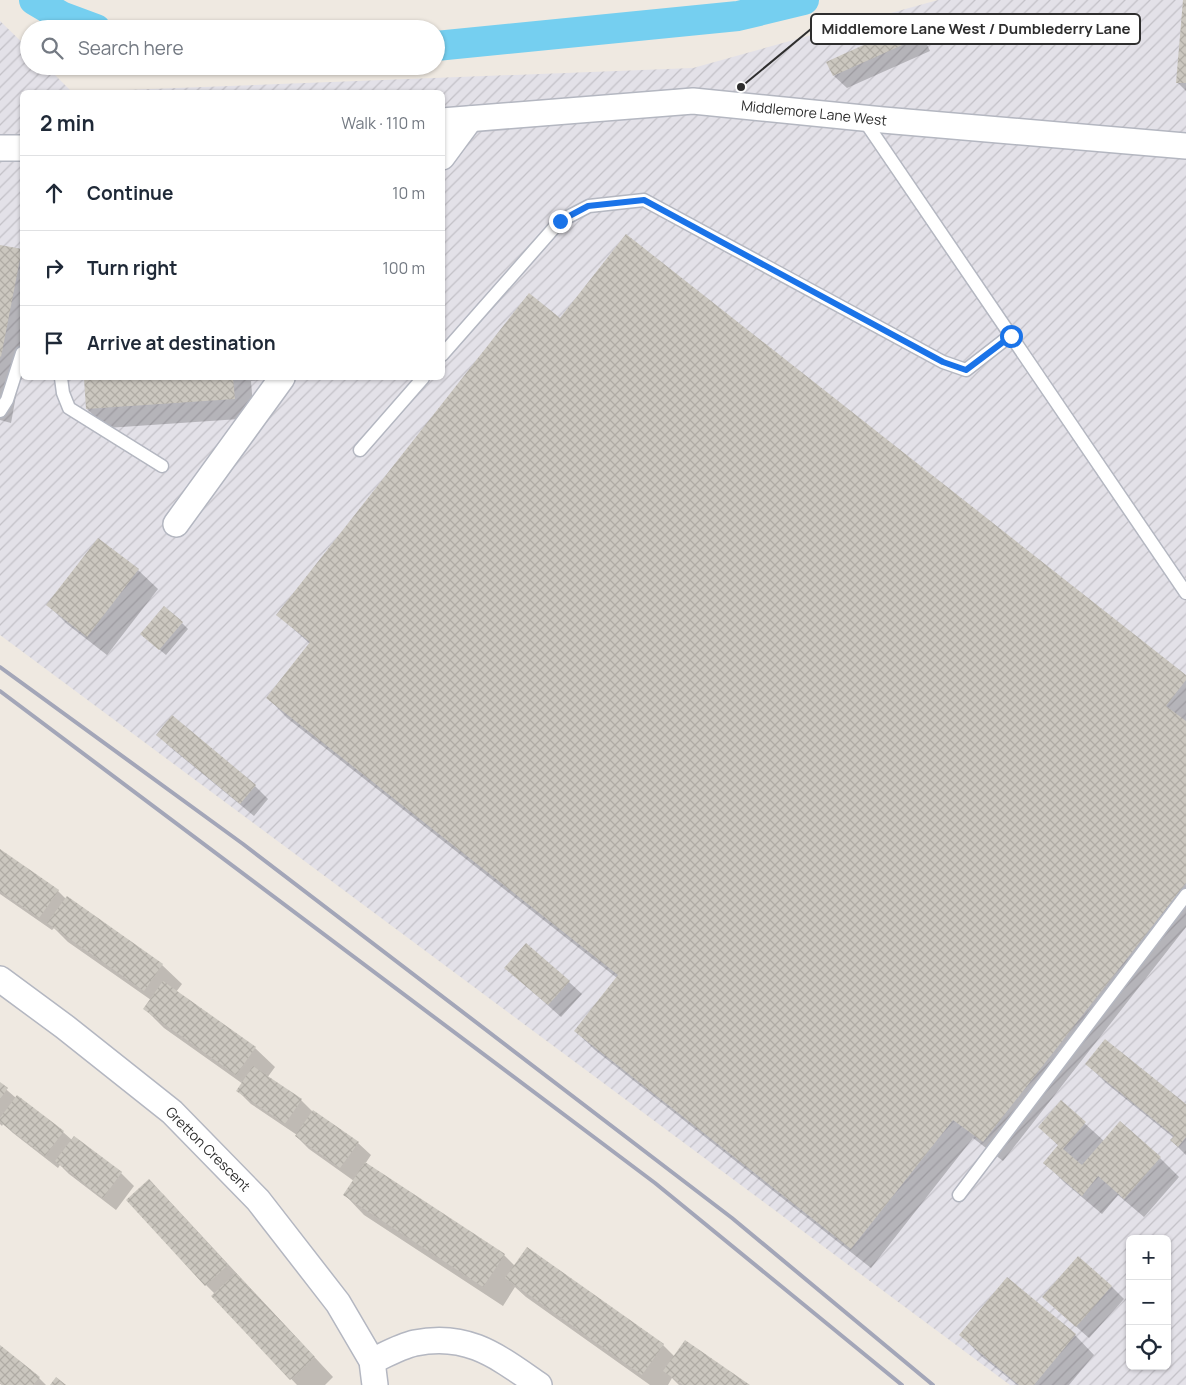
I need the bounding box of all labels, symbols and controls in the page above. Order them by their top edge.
callout: Middlemore Lane West / Dumblederry Lane [811,14,1140,44]
text: Middlemore Lane West / Dumblederry Lane [821,18,1131,39]
search box [20,20,445,75]
icon: search [38,34,66,62]
text: Search here [78,35,184,61]
street label: Middlemore Lane West [740,95,888,130]
text: 2 min [40,109,95,137]
text: Walk · 110 m [341,112,425,134]
icon: ahead [40,179,68,207]
text: Continue [87,180,173,206]
text: 10 m [392,182,425,204]
route end [549,210,572,233]
icon: right [40,254,68,282]
text: Turn right [87,255,177,281]
text: 100 m [382,257,425,279]
route start [1000,325,1023,348]
icon: arrive [40,329,68,357]
text: Arrive at destination [87,330,276,356]
street label: Gretton Crescent [162,1102,255,1195]
map controls [1126,1235,1171,1370]
button: + [1126,1235,1171,1280]
button: − [1126,1280,1171,1325]
button: locate [1126,1325,1171,1370]

